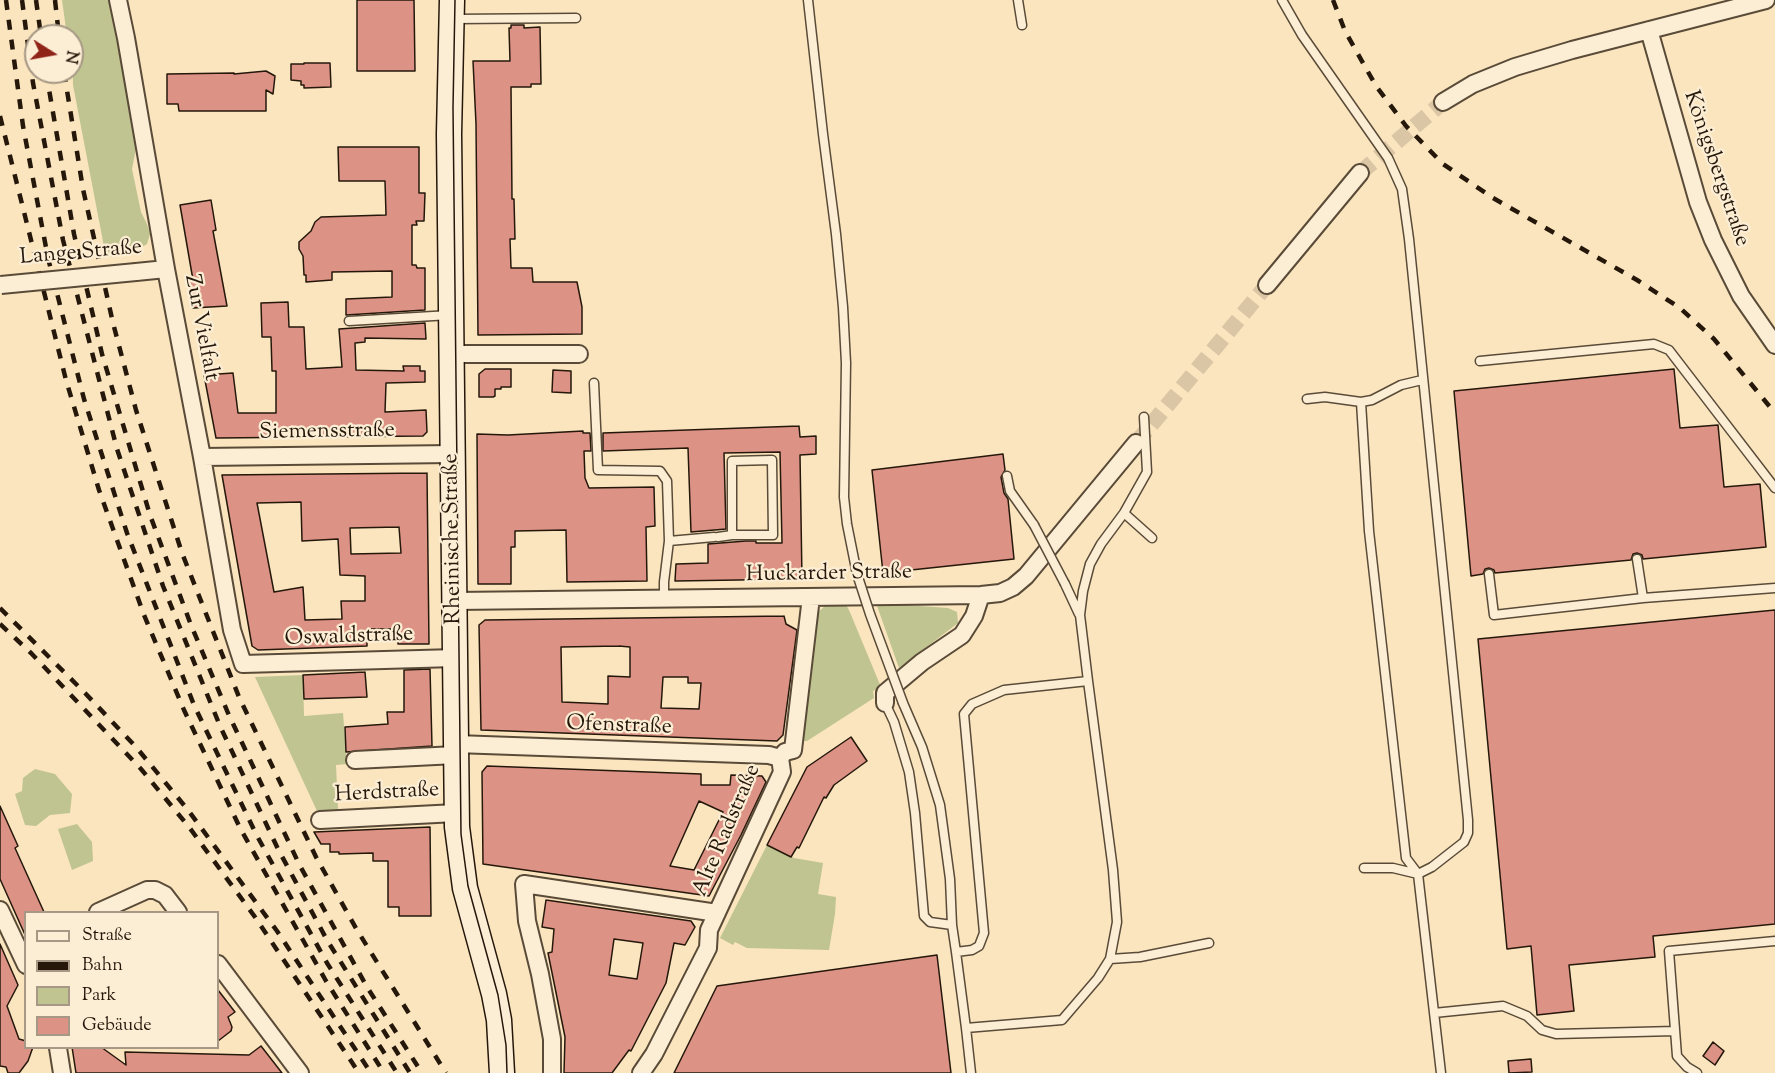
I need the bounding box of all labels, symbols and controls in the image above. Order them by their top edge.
north arrow [24,24,84,84]
text: N [58,49,83,66]
street label: Königsbergstraße [1676,88,1754,250]
street label: Lange Straße [19,236,143,272]
street label: Zur Vielfalt [177,272,223,384]
street label: Siemensstraße [259,419,395,447]
street label: Rheinische Straße [439,453,469,625]
street label: Huckarder Straße [746,560,912,590]
street label: Oswaldstraße [284,623,414,653]
street label: Ofenstraße [566,712,672,742]
street label: Alte Radstraße [688,761,768,901]
street label: Herdstraße [334,778,440,810]
legend [24,911,219,1049]
text: Straße [82,923,132,949]
text: Bahn [82,953,123,979]
text: Park [82,983,116,1009]
text: Gebäude [82,1013,152,1039]

